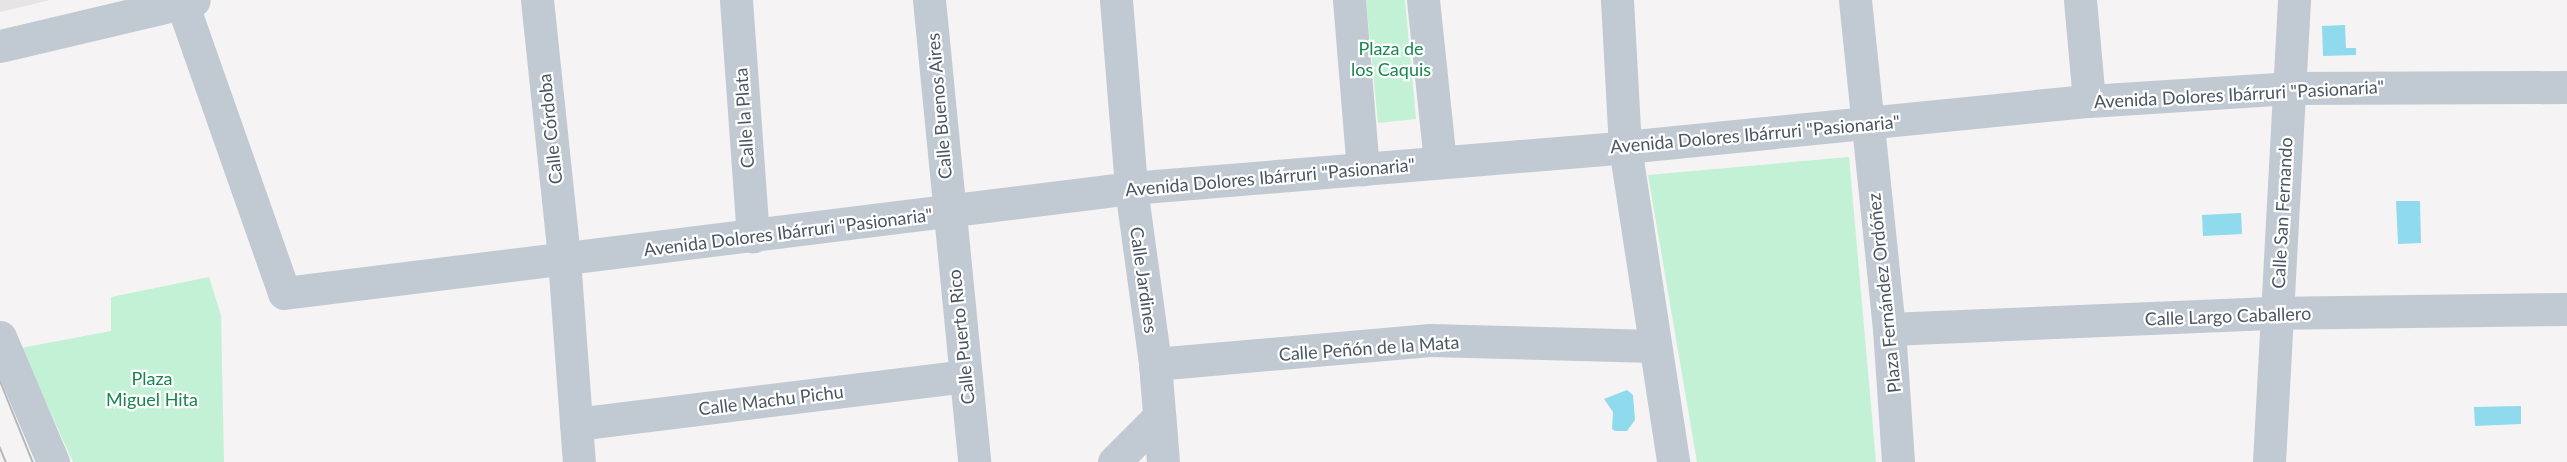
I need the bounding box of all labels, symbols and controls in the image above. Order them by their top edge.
street label: Calle Buenos Aires [922,32,956,180]
park label: Plaza de los Caquis [1351,38,1431,80]
street label: Calle la Plata [730,67,758,169]
street label: Calle Córdoba [533,73,567,185]
street label: Avenida Dolores Ibárruri "Pasionaria" [2093,76,2385,112]
street label: Avenida Dolores Ibárruri "Pasionaria" [1609,111,1901,157]
street label: Calle San Fernando [2267,137,2297,289]
street label: Avenida Dolores Ibárruri "Pasionaria" [1124,154,1416,200]
street label: Plaza Fernández Ordóñez [1863,192,1905,394]
street label: Avenida Dolores Ibárruri "Pasionaria" [642,204,934,260]
street label: Calle Jardines [1126,225,1162,335]
street label: Calle Puerto Rico [943,268,979,406]
street label: Calle Largo Caballero [2144,302,2312,330]
street label: Calle Peñón de la Mata [1278,331,1460,365]
park label: Plaza Miguel Hita [106,368,198,410]
street label: Calle Machu Pichu [697,380,845,420]

